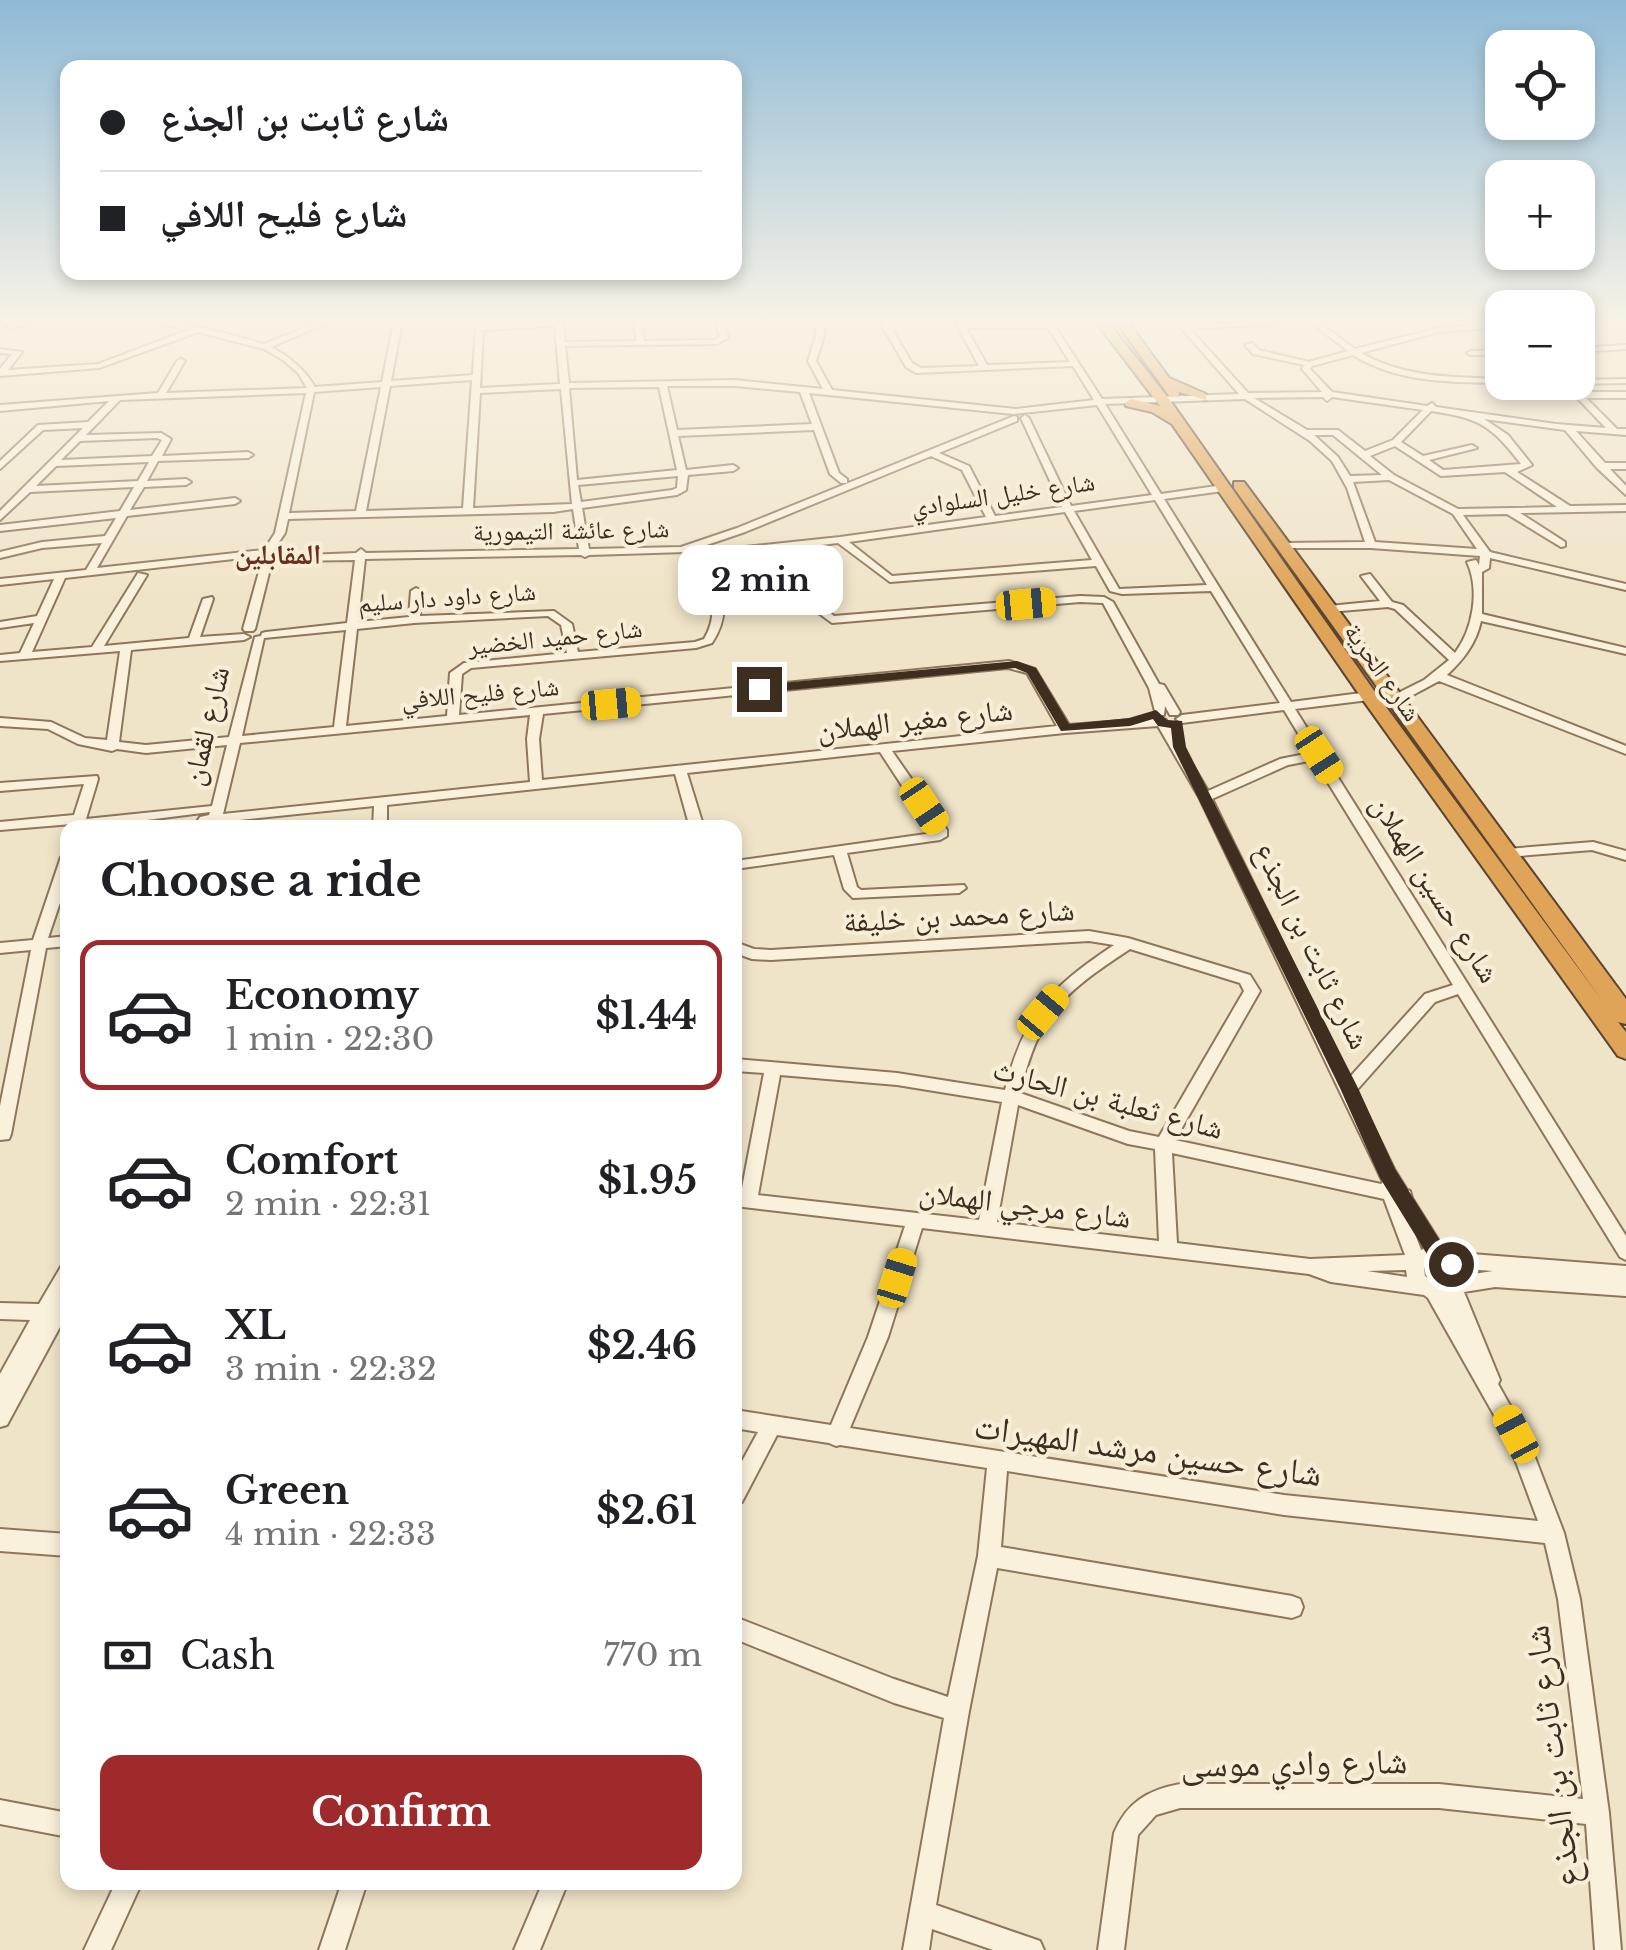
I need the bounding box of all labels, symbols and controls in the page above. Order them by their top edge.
map controls [1485,30,1595,400]
button: locate [1485,30,1595,140]
text: شارع ثابت بن الجذع [160,94,449,141]
button: + [1485,160,1595,270]
text: شارع فليح اللافي [160,190,407,237]
button: − [1485,290,1595,400]
street label: شارع خليل السلوادي [909,466,1097,527]
street label: شارع عائشة التيمورية [473,513,669,548]
district label: المقابلين [235,537,321,572]
callout: 2 min [676,544,842,614]
text: 2 min [711,560,810,600]
street label: شارع داود دار سليم [357,576,537,620]
car [995,586,1057,622]
street label: شارع حميد الخضير [465,613,644,662]
street label: شارع الحرية [1338,617,1428,727]
street label: شارع لقمان [174,663,238,789]
route end [737,667,782,712]
street label: شارع فليح اللافي [400,671,561,720]
car [580,686,642,722]
street label: شارع مغير الهملان [815,691,1015,749]
car [1290,722,1348,788]
car [895,773,953,839]
street label: شارع حسين الهملان [1362,788,1508,990]
street label: شارع ثابت بن الجذع [1246,837,1378,1055]
text: Choose a ride [100,852,422,908]
street label: شارع محمد بن خليفة [842,891,1076,941]
icon: car [105,970,195,1060]
text: Economy [225,972,419,1019]
car [1012,979,1074,1045]
text: $1.44 [596,992,697,1039]
text: 1 min · 22:30 [225,1019,434,1059]
street label: شارع ثعلبة بن الحارث [989,1050,1227,1148]
icon: car [105,1135,195,1225]
text: Comfort [225,1137,398,1184]
text: $1.95 [598,1157,697,1204]
street label: شارع مرجي الهملان [916,1173,1133,1241]
text: 2 min · 22:31 [225,1184,431,1224]
route start [1429,1242,1474,1287]
car [874,1245,920,1311]
icon: car [105,1300,195,1390]
text: XL [225,1302,286,1349]
text: $2.46 [587,1322,697,1369]
text: 3 min · 22:32 [225,1349,437,1389]
car [1489,1400,1543,1468]
street label: شارع حسين مرشد المهيرات [971,1404,1325,1496]
icon: car [105,1465,195,1555]
text: Green [225,1467,349,1514]
text: $2.61 [596,1487,697,1534]
text: 4 min · 22:33 [225,1514,436,1554]
street label: شارع ثابت بن الجذع [1514,1623,1590,1889]
icon: cash [100,1628,155,1683]
text: Cash [180,1632,275,1679]
text: 770 m [604,1635,702,1675]
street label: شارع وادي موسى [1180,1739,1408,1793]
button: Confirm [100,1755,702,1870]

